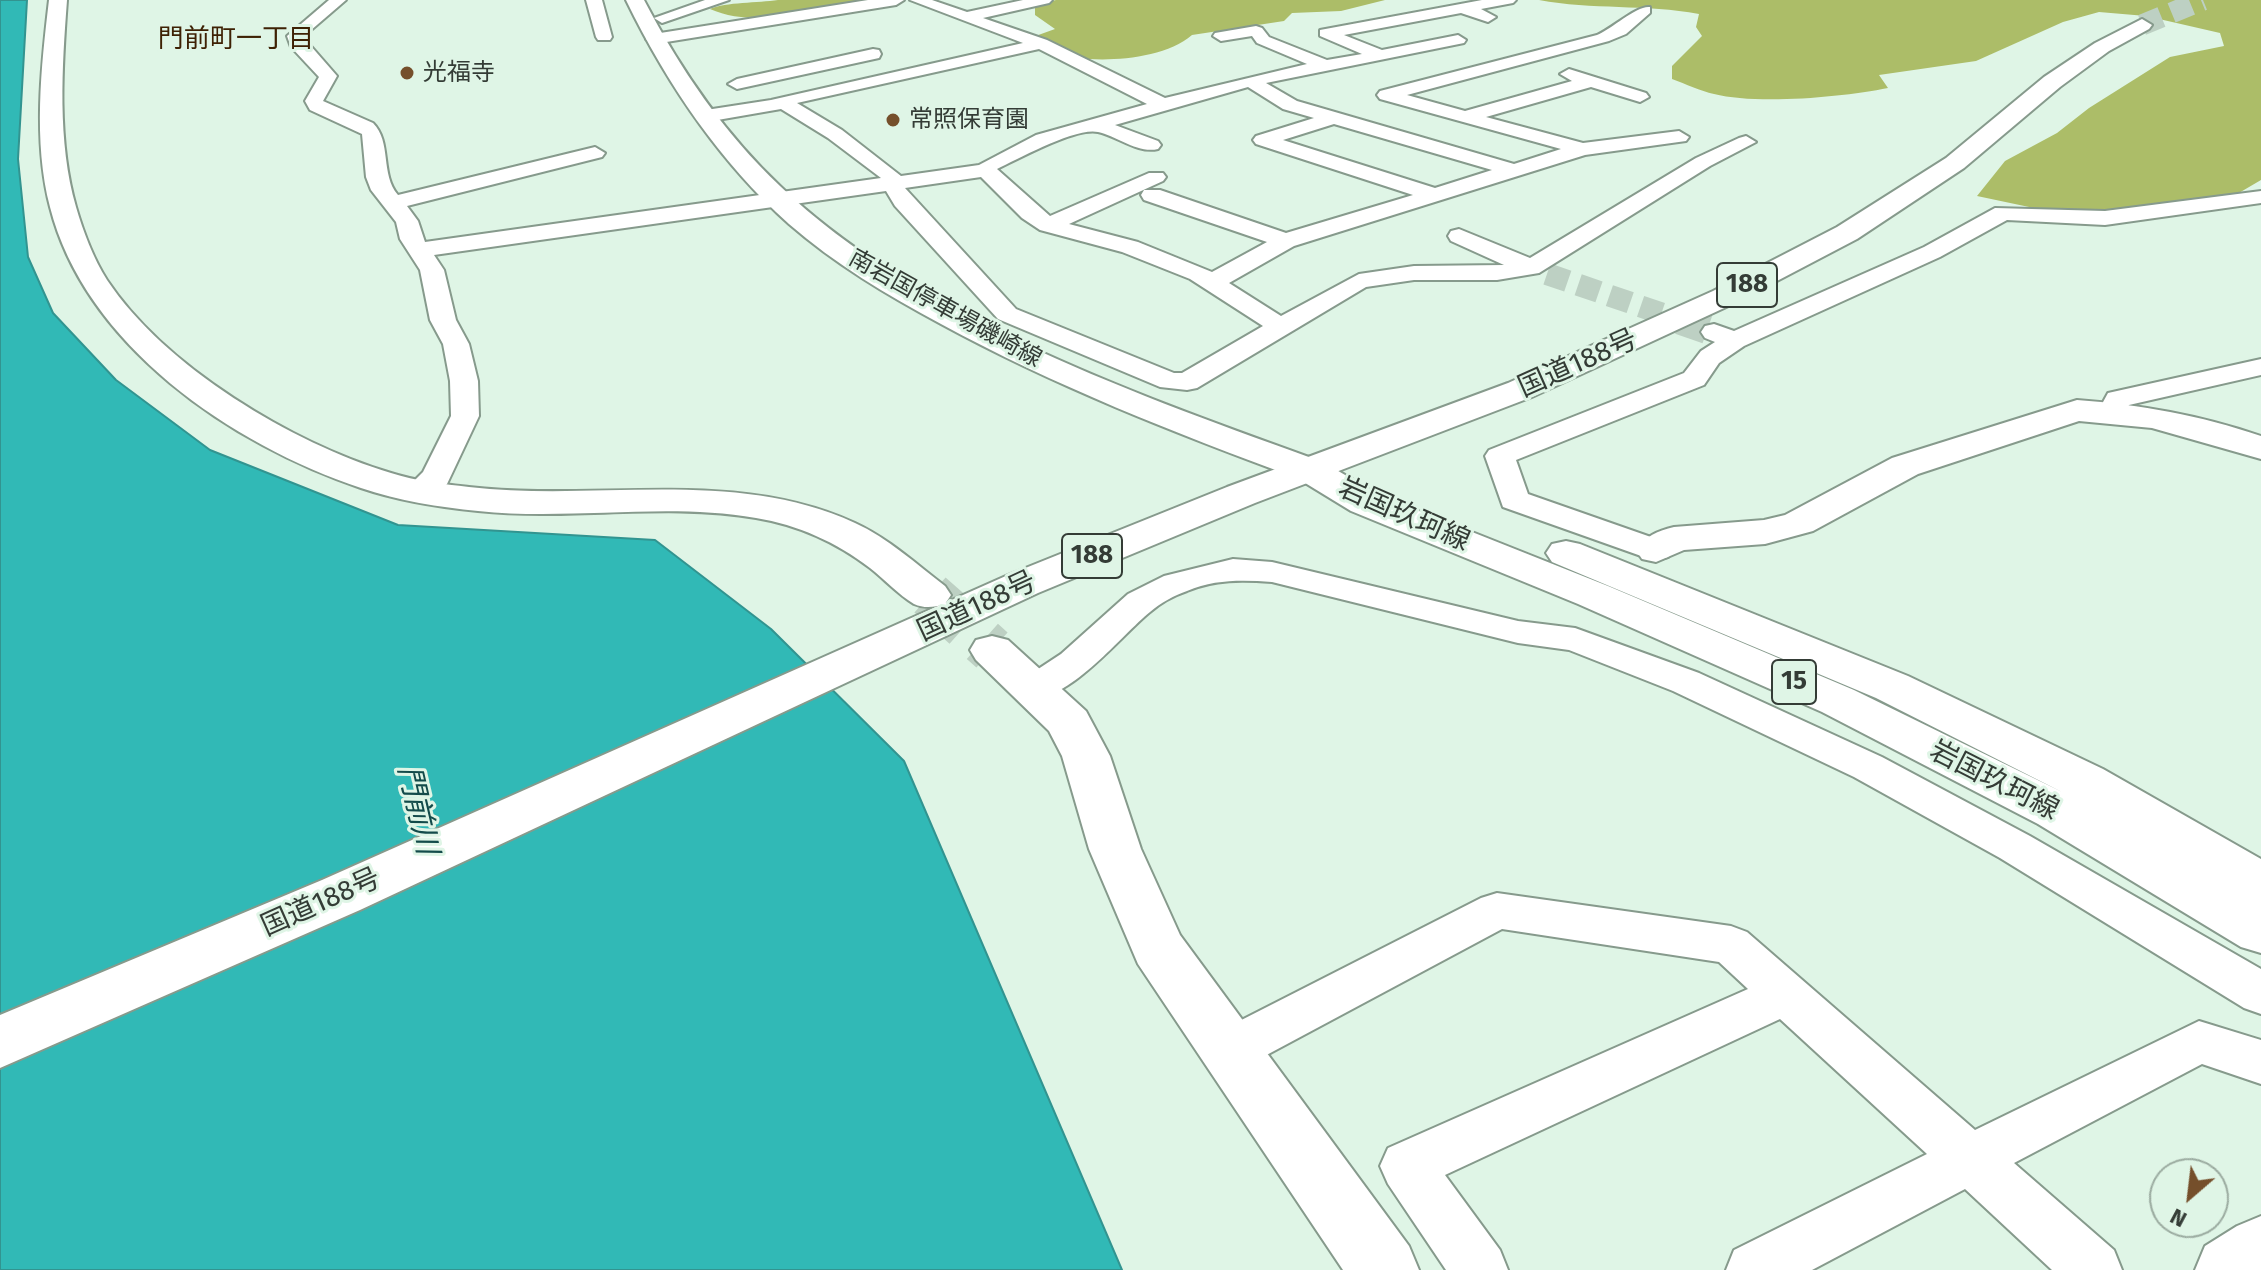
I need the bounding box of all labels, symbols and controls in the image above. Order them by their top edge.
district label: 門前町一丁目 [158,24,314,56]
place label: 光福寺 [423,59,495,87]
marker: 光福寺 [398,64,416,82]
place label: 常照保育園 [909,106,1029,134]
marker: 常照保育園 [884,111,902,129]
street label: 南岩国停車場磯崎線 [844,244,1046,374]
road number: 188 [1717,263,1777,307]
street label: 国道188号 [1513,323,1643,405]
street label: 岩国玖珂線 [1333,471,1475,559]
road number: 188 [1062,534,1122,578]
street label: 国道188号 [912,565,1042,649]
road number: 15 [1772,660,1816,704]
street label: 岩国玖珂線 [1924,734,2064,828]
water label: 門前川 [389,762,445,858]
street label: 国道188号 [256,862,386,944]
north arrow [2149,1158,2229,1238]
text: N [2166,1203,2191,1233]

